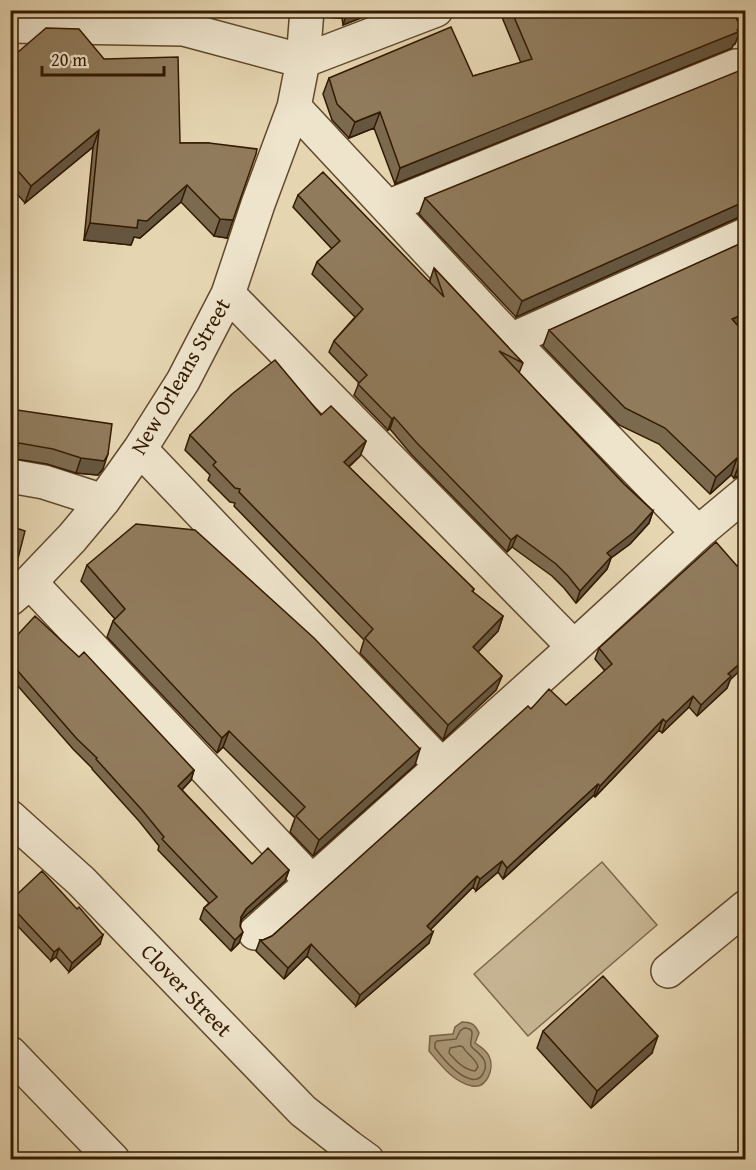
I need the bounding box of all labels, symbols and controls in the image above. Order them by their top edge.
scale bar [42,39,164,77]
text: 20 m [51,46,87,73]
street label: New Orleans Street [122,292,238,460]
street label: Clover Street [134,936,240,1044]

